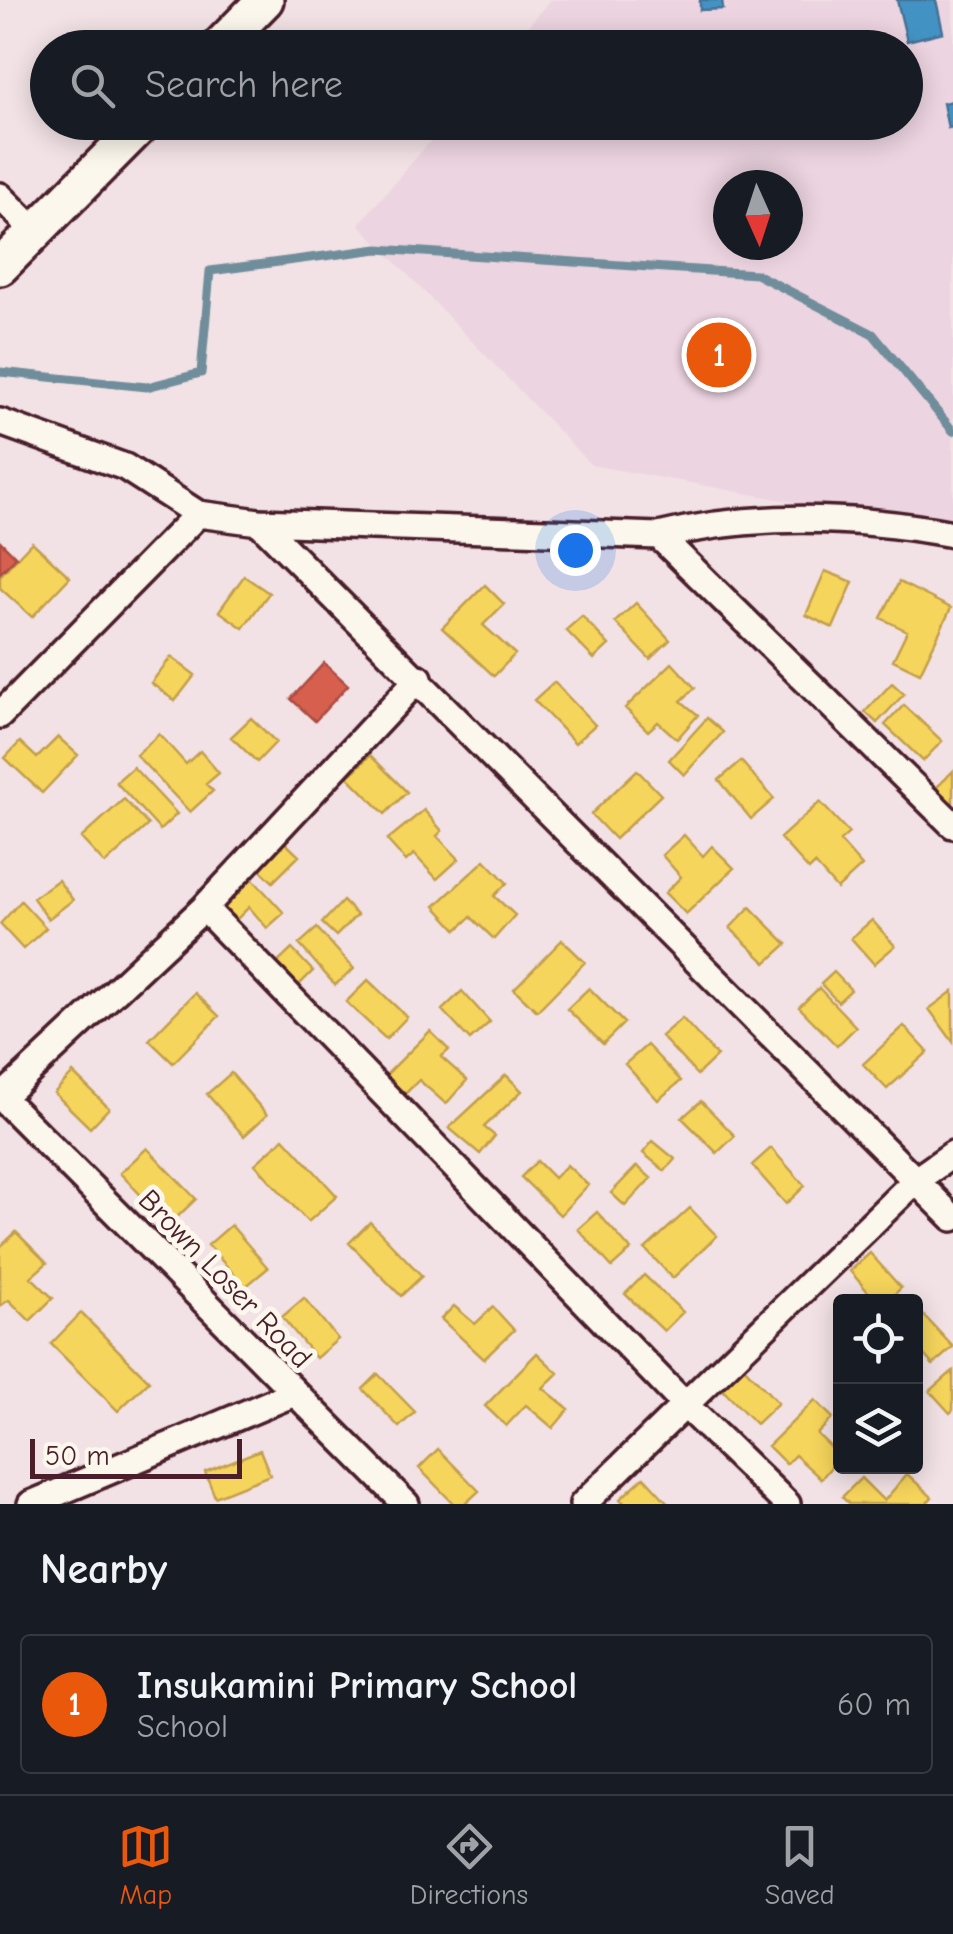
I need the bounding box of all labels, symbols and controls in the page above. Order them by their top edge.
search box [30,30,923,140]
icon: search [65,58,120,113]
text: Search here [145,63,343,107]
north arrow [713,170,803,260]
pin: 1 [686,318,752,392]
your location [550,525,601,576]
street label: Brown Loser Road [131,1183,319,1375]
map controls [833,1294,923,1474]
button: locate [833,1294,923,1384]
button: layers [833,1384,923,1474]
scale bar [30,1434,242,1478]
text: 50 m [45,1440,110,1472]
text: Nearby [40,1545,167,1594]
text: Insukamini Primary School [137,1664,577,1708]
text: 1 [68,1686,81,1723]
text: 60 m [837,1686,911,1723]
text: School [137,1708,228,1745]
tab: Map [118,1819,173,1911]
tab: Directions [410,1819,528,1911]
tab: Saved [765,1819,835,1911]

